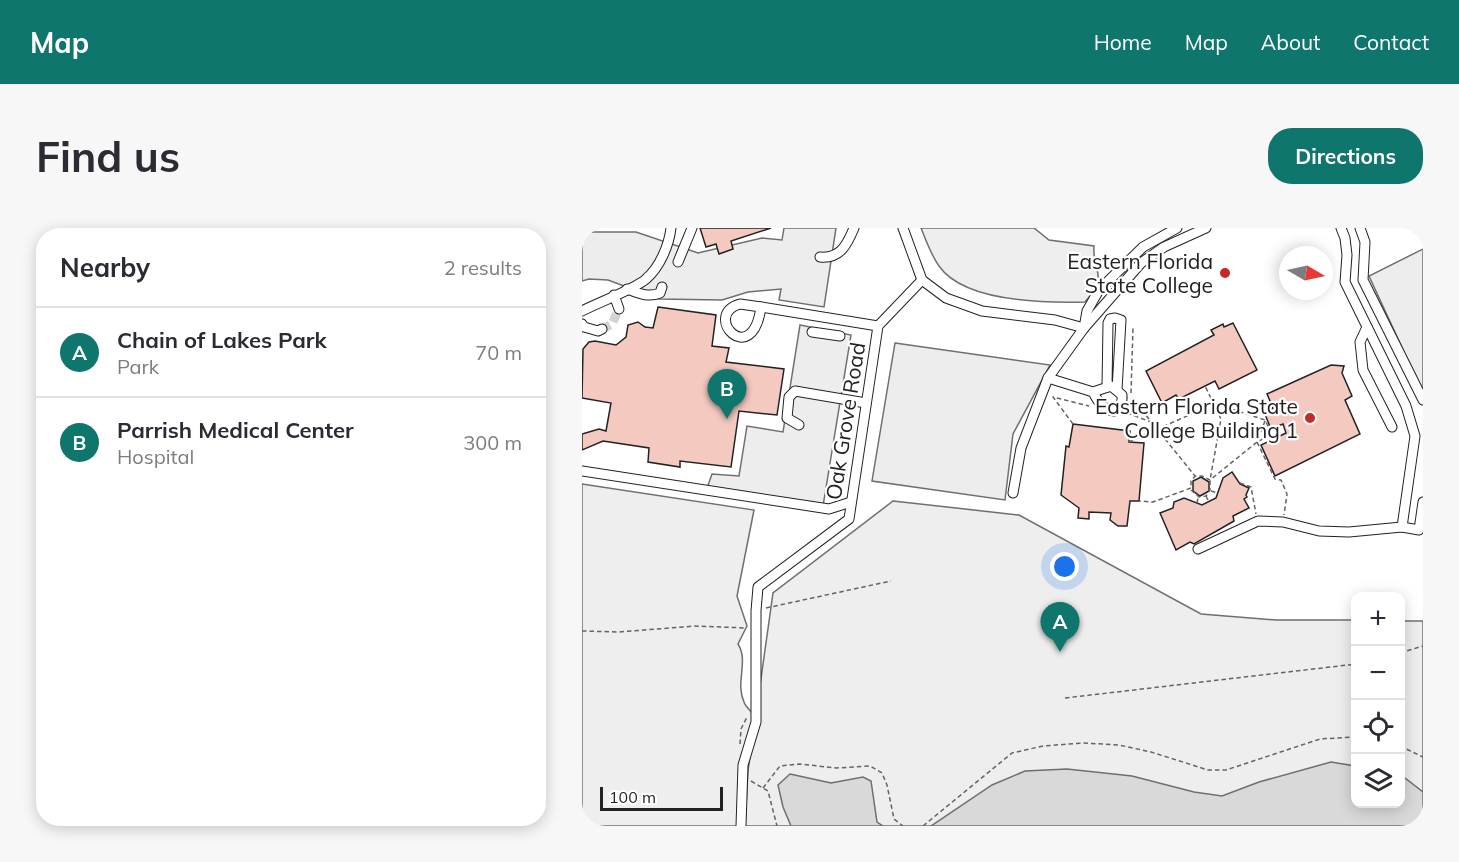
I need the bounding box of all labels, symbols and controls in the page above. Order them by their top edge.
text: Map [30,25,89,60]
text: Home [1094,29,1152,55]
text: Map [1185,29,1228,55]
text: About [1261,29,1320,55]
text: Contact [1353,29,1429,55]
button: Directions [1268,128,1423,184]
text: Find us [36,130,180,183]
north arrow [1279,246,1333,300]
place label: Eastern Florida State College [1067,248,1213,298]
text: Nearby [60,251,150,284]
text: 2 results [444,255,522,280]
marker: Eastern Florida State College [1218,266,1232,280]
text: Chain of Lakes Park [117,326,327,354]
text: A [72,340,87,365]
text: 70 m [475,340,522,365]
street label: Oak Grove Road [820,340,870,502]
text: Park [117,354,159,379]
pin: B [708,370,746,419]
place label: Eastern Florida State College Building 1 [1095,393,1298,443]
marker: Eastern Florida State College Building 1 [1303,411,1317,425]
text: Parrish Medical Center [117,416,354,444]
text: B [73,430,86,455]
text: 300 m [463,430,522,455]
text: Hospital [117,444,194,469]
your location [1050,552,1079,581]
map controls [1351,592,1405,808]
button: + [1351,592,1405,646]
pin: A [1040,602,1080,652]
button: − [1351,646,1405,700]
button: locate [1351,700,1405,754]
button: layers [1351,754,1405,808]
scale bar [600,784,723,812]
text: 100 m [609,787,656,807]

